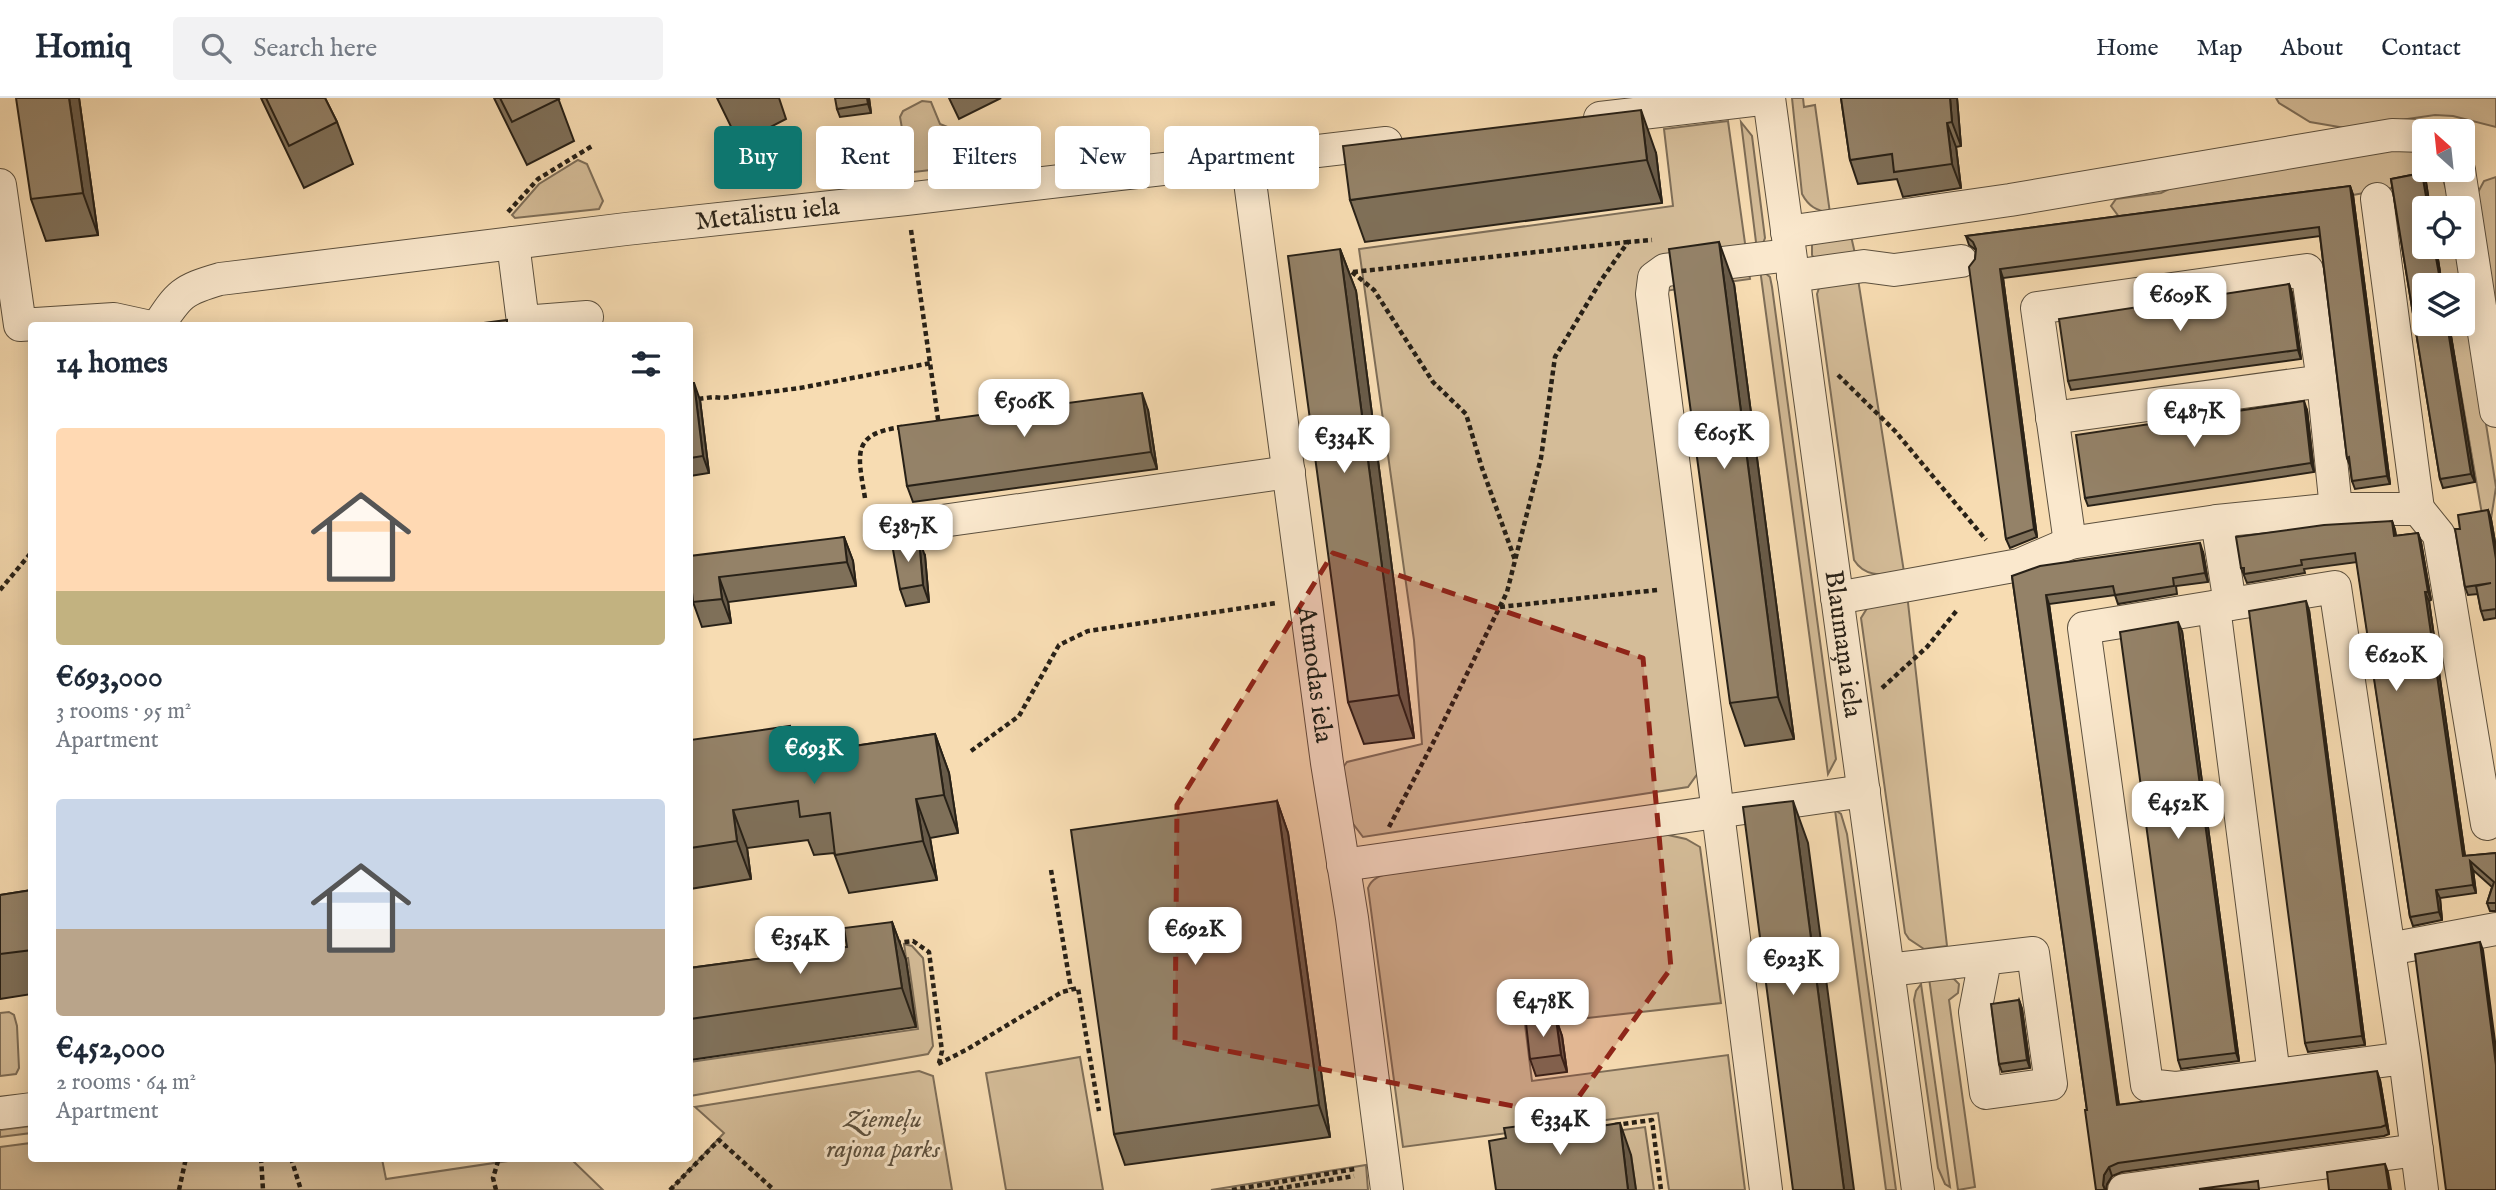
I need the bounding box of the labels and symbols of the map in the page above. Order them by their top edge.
north arrow [2412,119,2474,182]
street label: Metālistu iela [694,190,842,238]
pin: €609K [2131,274,2229,333]
pin: €506K [975,380,1073,439]
pin: €487K [2145,390,2243,449]
pin: €605K [1675,412,1773,471]
pin: €334K [1295,416,1393,475]
pin: €387K [859,504,957,564]
street label: Blaumaņa iela [1817,568,1870,720]
street label: Atmodas iela [1290,603,1341,746]
pin: €620K [2347,634,2445,693]
pin: €693K [765,726,863,786]
pin: €452K [2129,782,2227,841]
pin: €692K [1146,908,1244,967]
pin: €354K [751,916,849,976]
pin: €923K [1744,937,1842,997]
pin: €478K [1494,979,1592,1039]
pin: €334K [1511,1098,1609,1157]
park label: Ziemeļu rajona parks [826,1103,941,1166]

